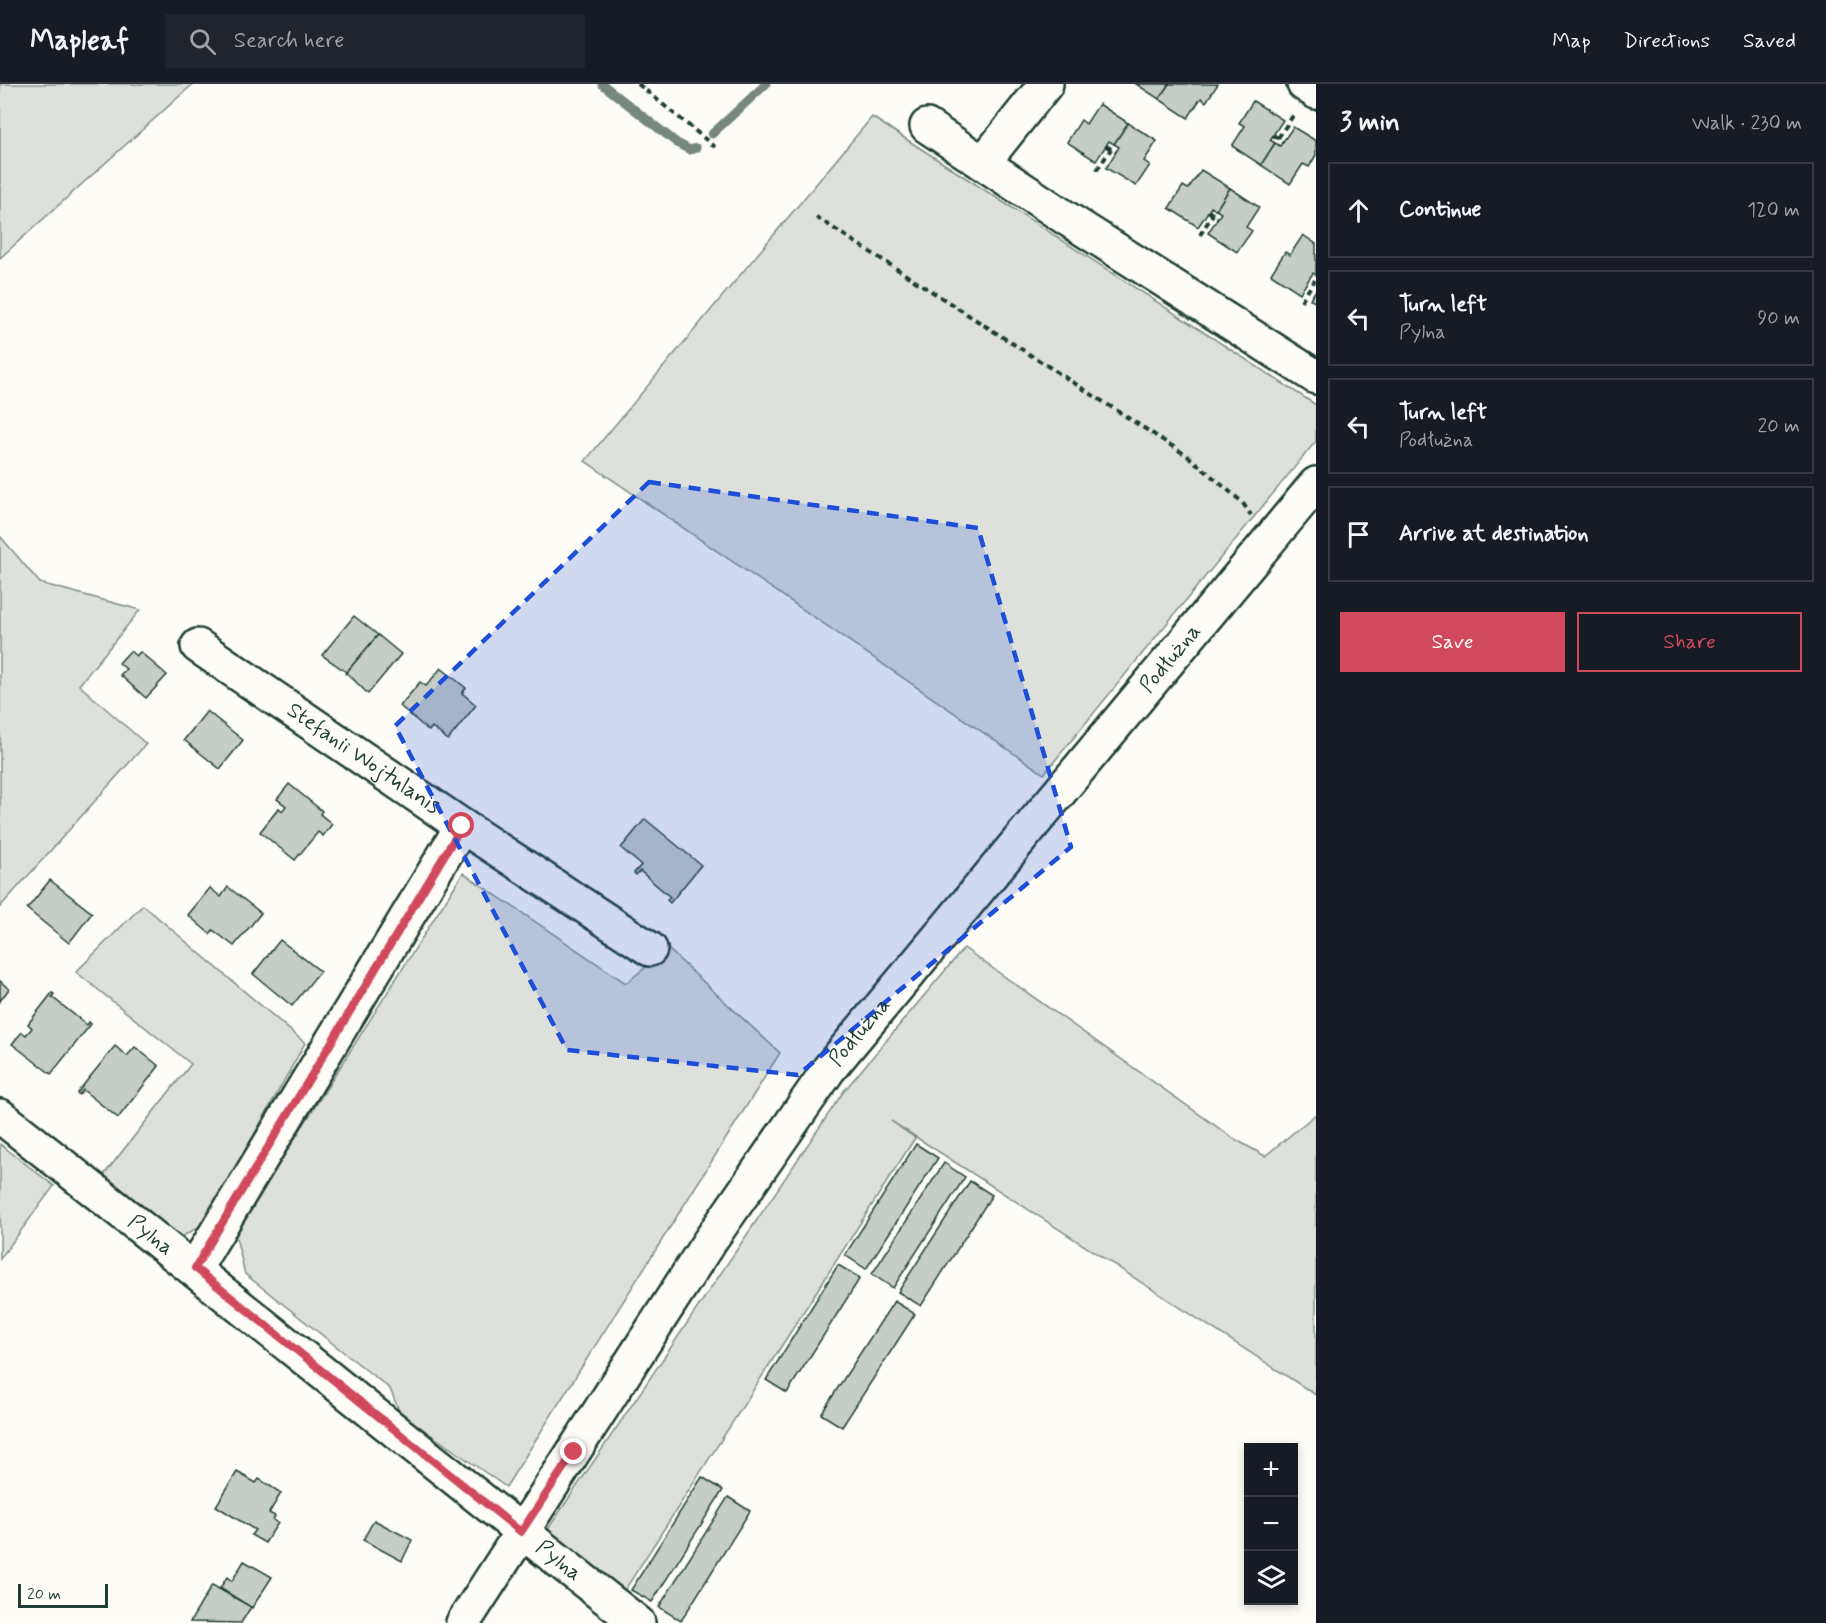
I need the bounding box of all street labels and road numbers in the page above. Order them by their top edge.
street label: Podłużna [1134,618,1208,699]
street label: Stefanii Wojtulanis [281,696,446,821]
street label: Podłużna [823,992,897,1073]
street label: Pylna [122,1208,179,1262]
street label: Pylna [530,1534,587,1588]

